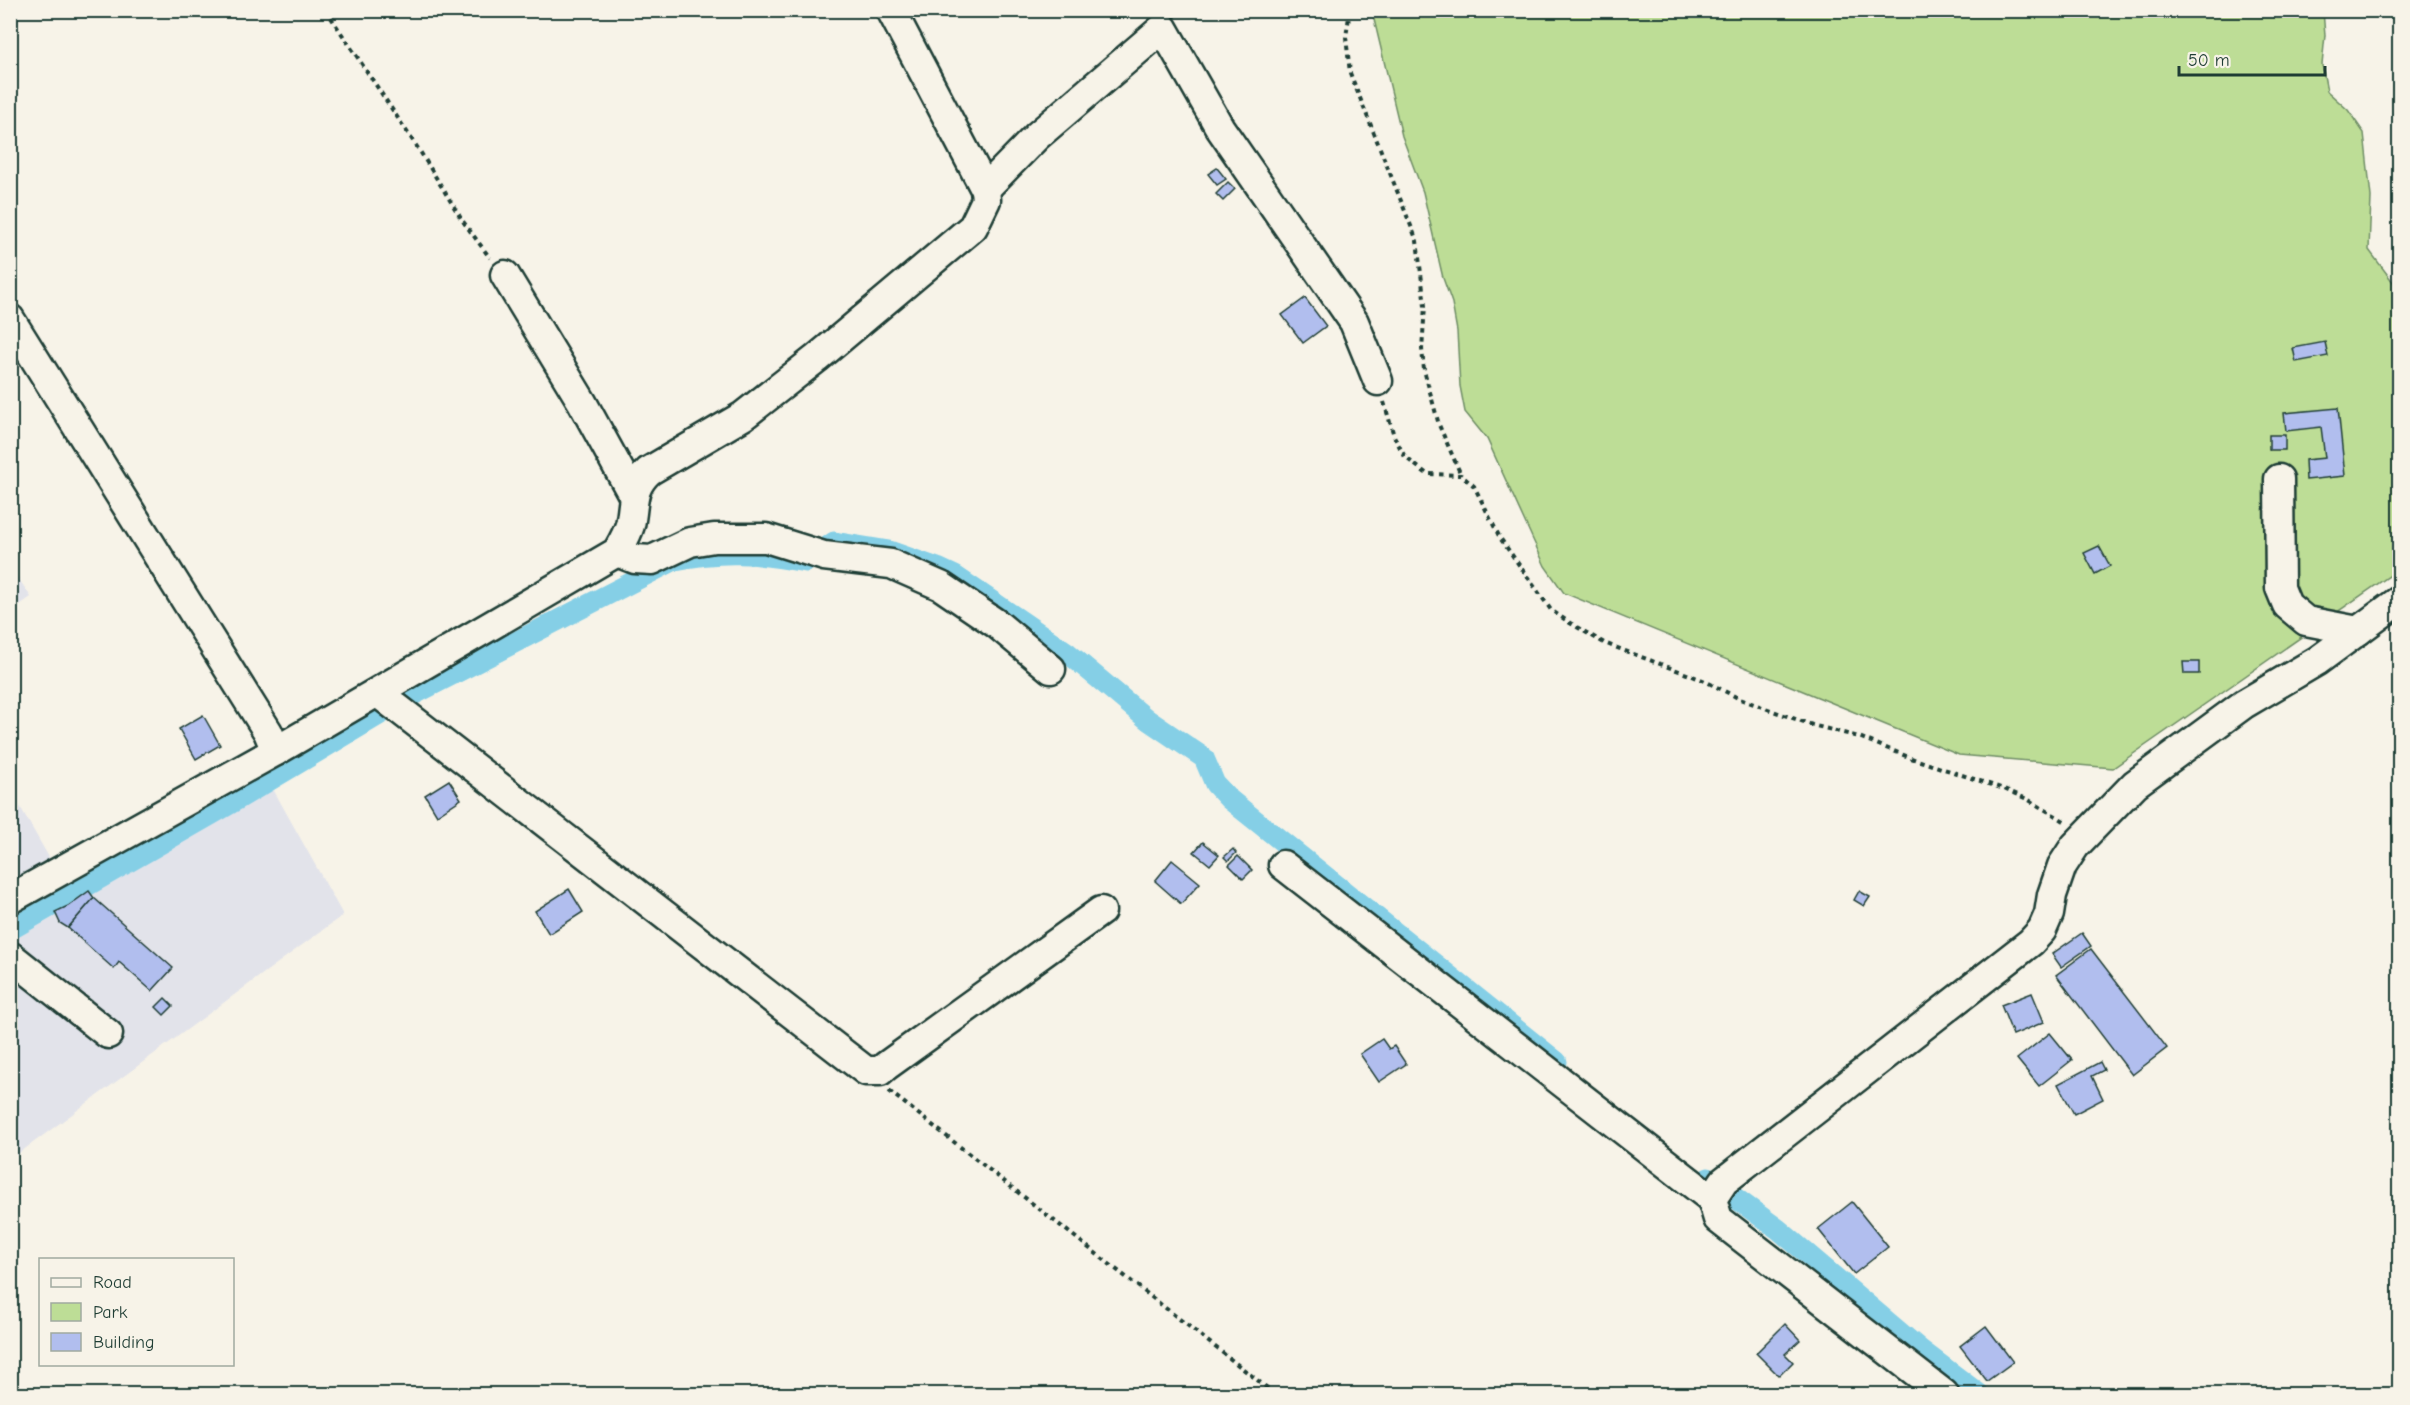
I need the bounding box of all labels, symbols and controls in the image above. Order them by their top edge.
scale bar [2179,39,2324,77]
text: 50 m [2188,50,2230,71]
legend [39,1258,234,1366]
text: Road [93,1272,132,1293]
text: Park [93,1302,128,1323]
text: Building [93,1332,155,1353]

